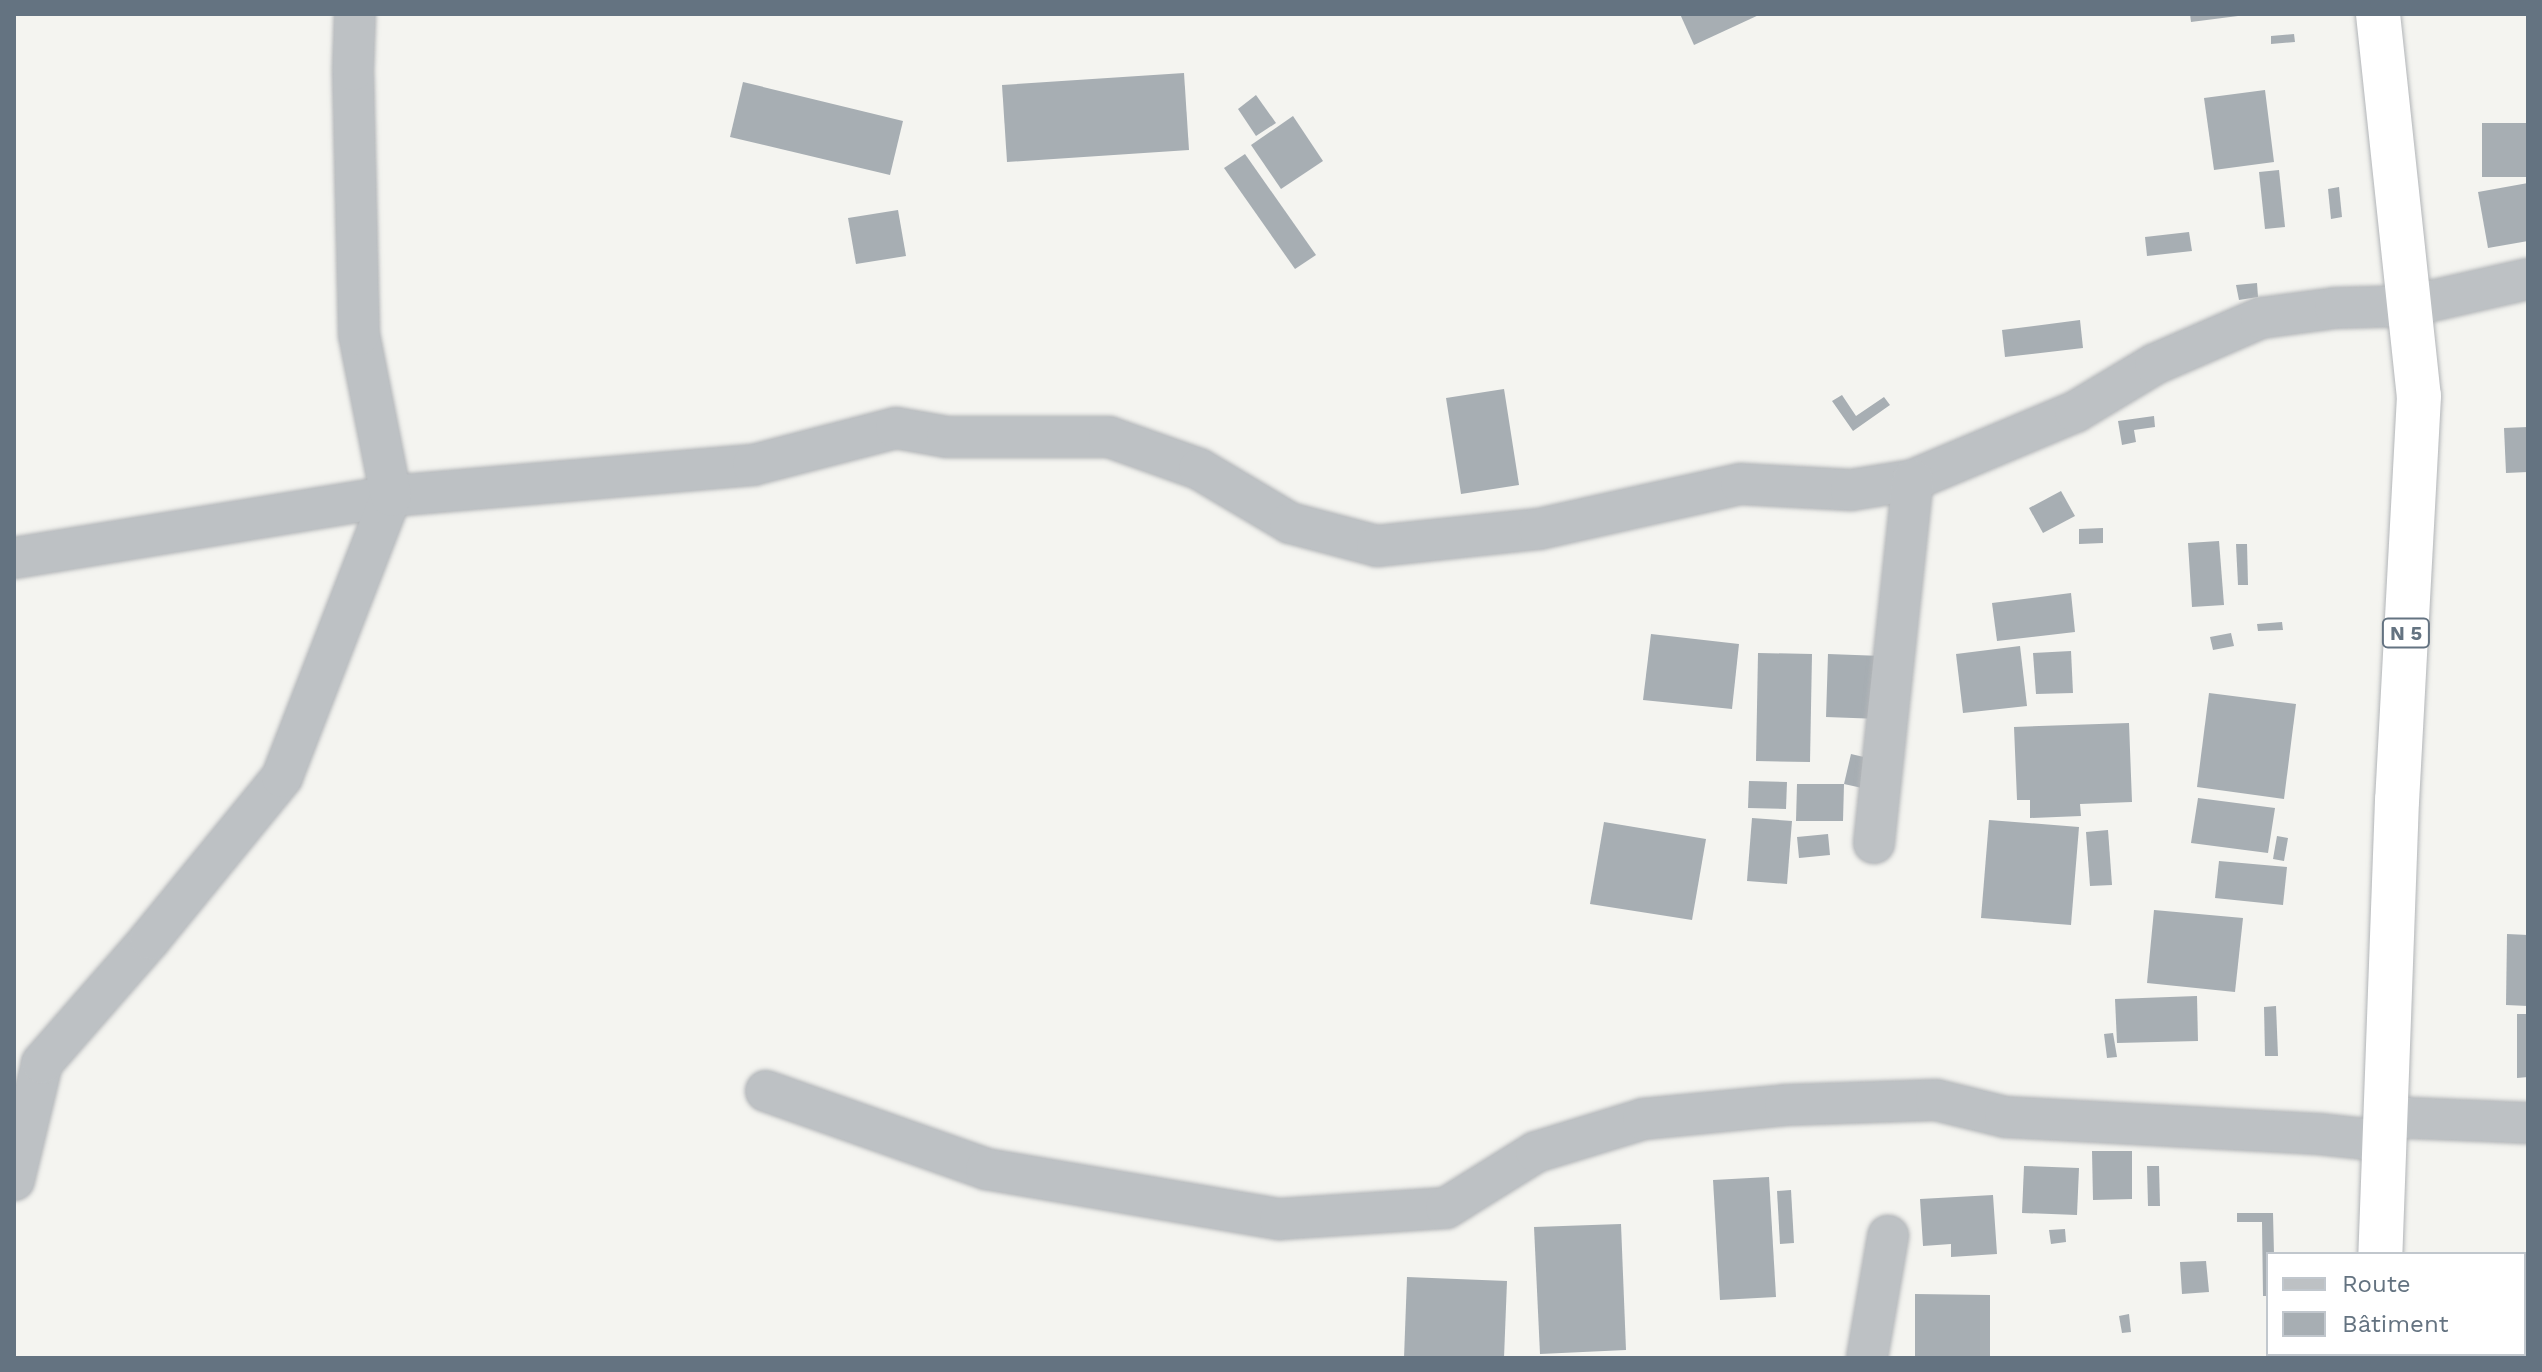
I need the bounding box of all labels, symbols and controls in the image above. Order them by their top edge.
road number: N 5 [2380,617,2432,649]
legend [2266,1252,2526,1356]
text: Route [2342,1270,2411,1298]
text: Bâtiment [2342,1310,2449,1338]

